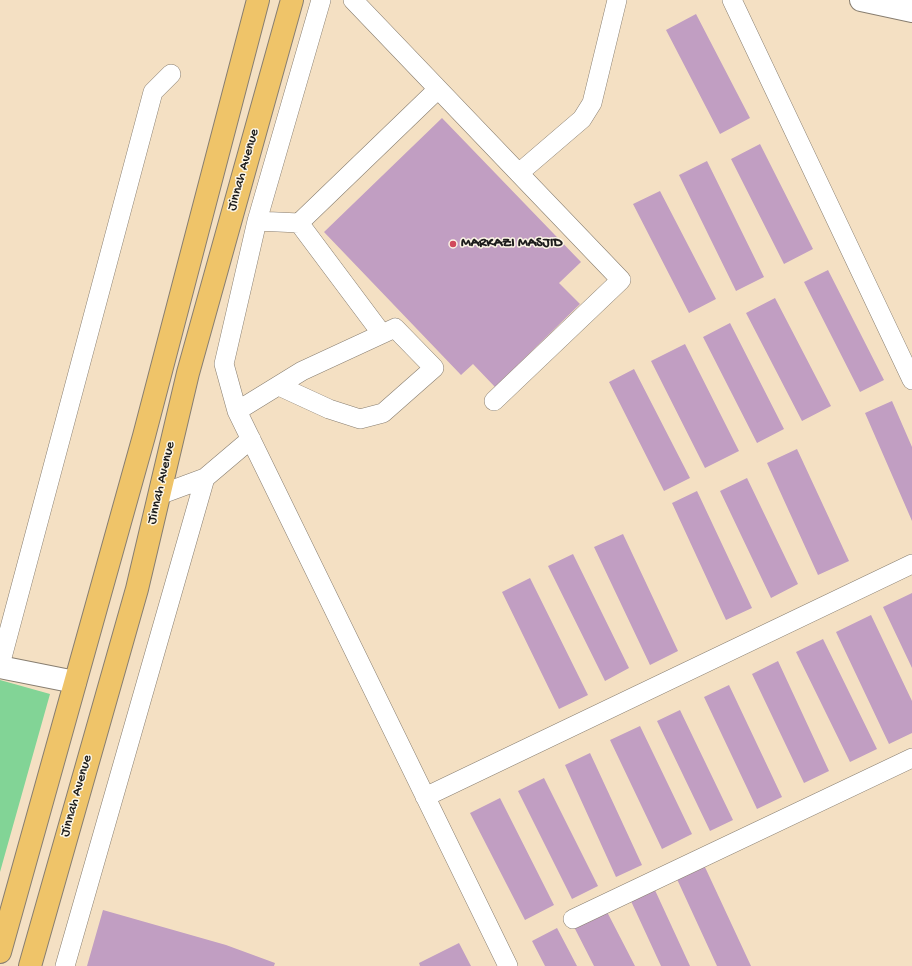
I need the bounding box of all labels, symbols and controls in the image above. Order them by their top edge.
street label: Jinnah Avenue [224,127,264,213]
place label: MARKAZI MASJID [461,236,562,252]
marker: MARKAZI MASJID [448,239,458,249]
street label: Jinnah Avenue [144,440,180,526]
street label: Jinnah Avenue [57,753,97,839]

